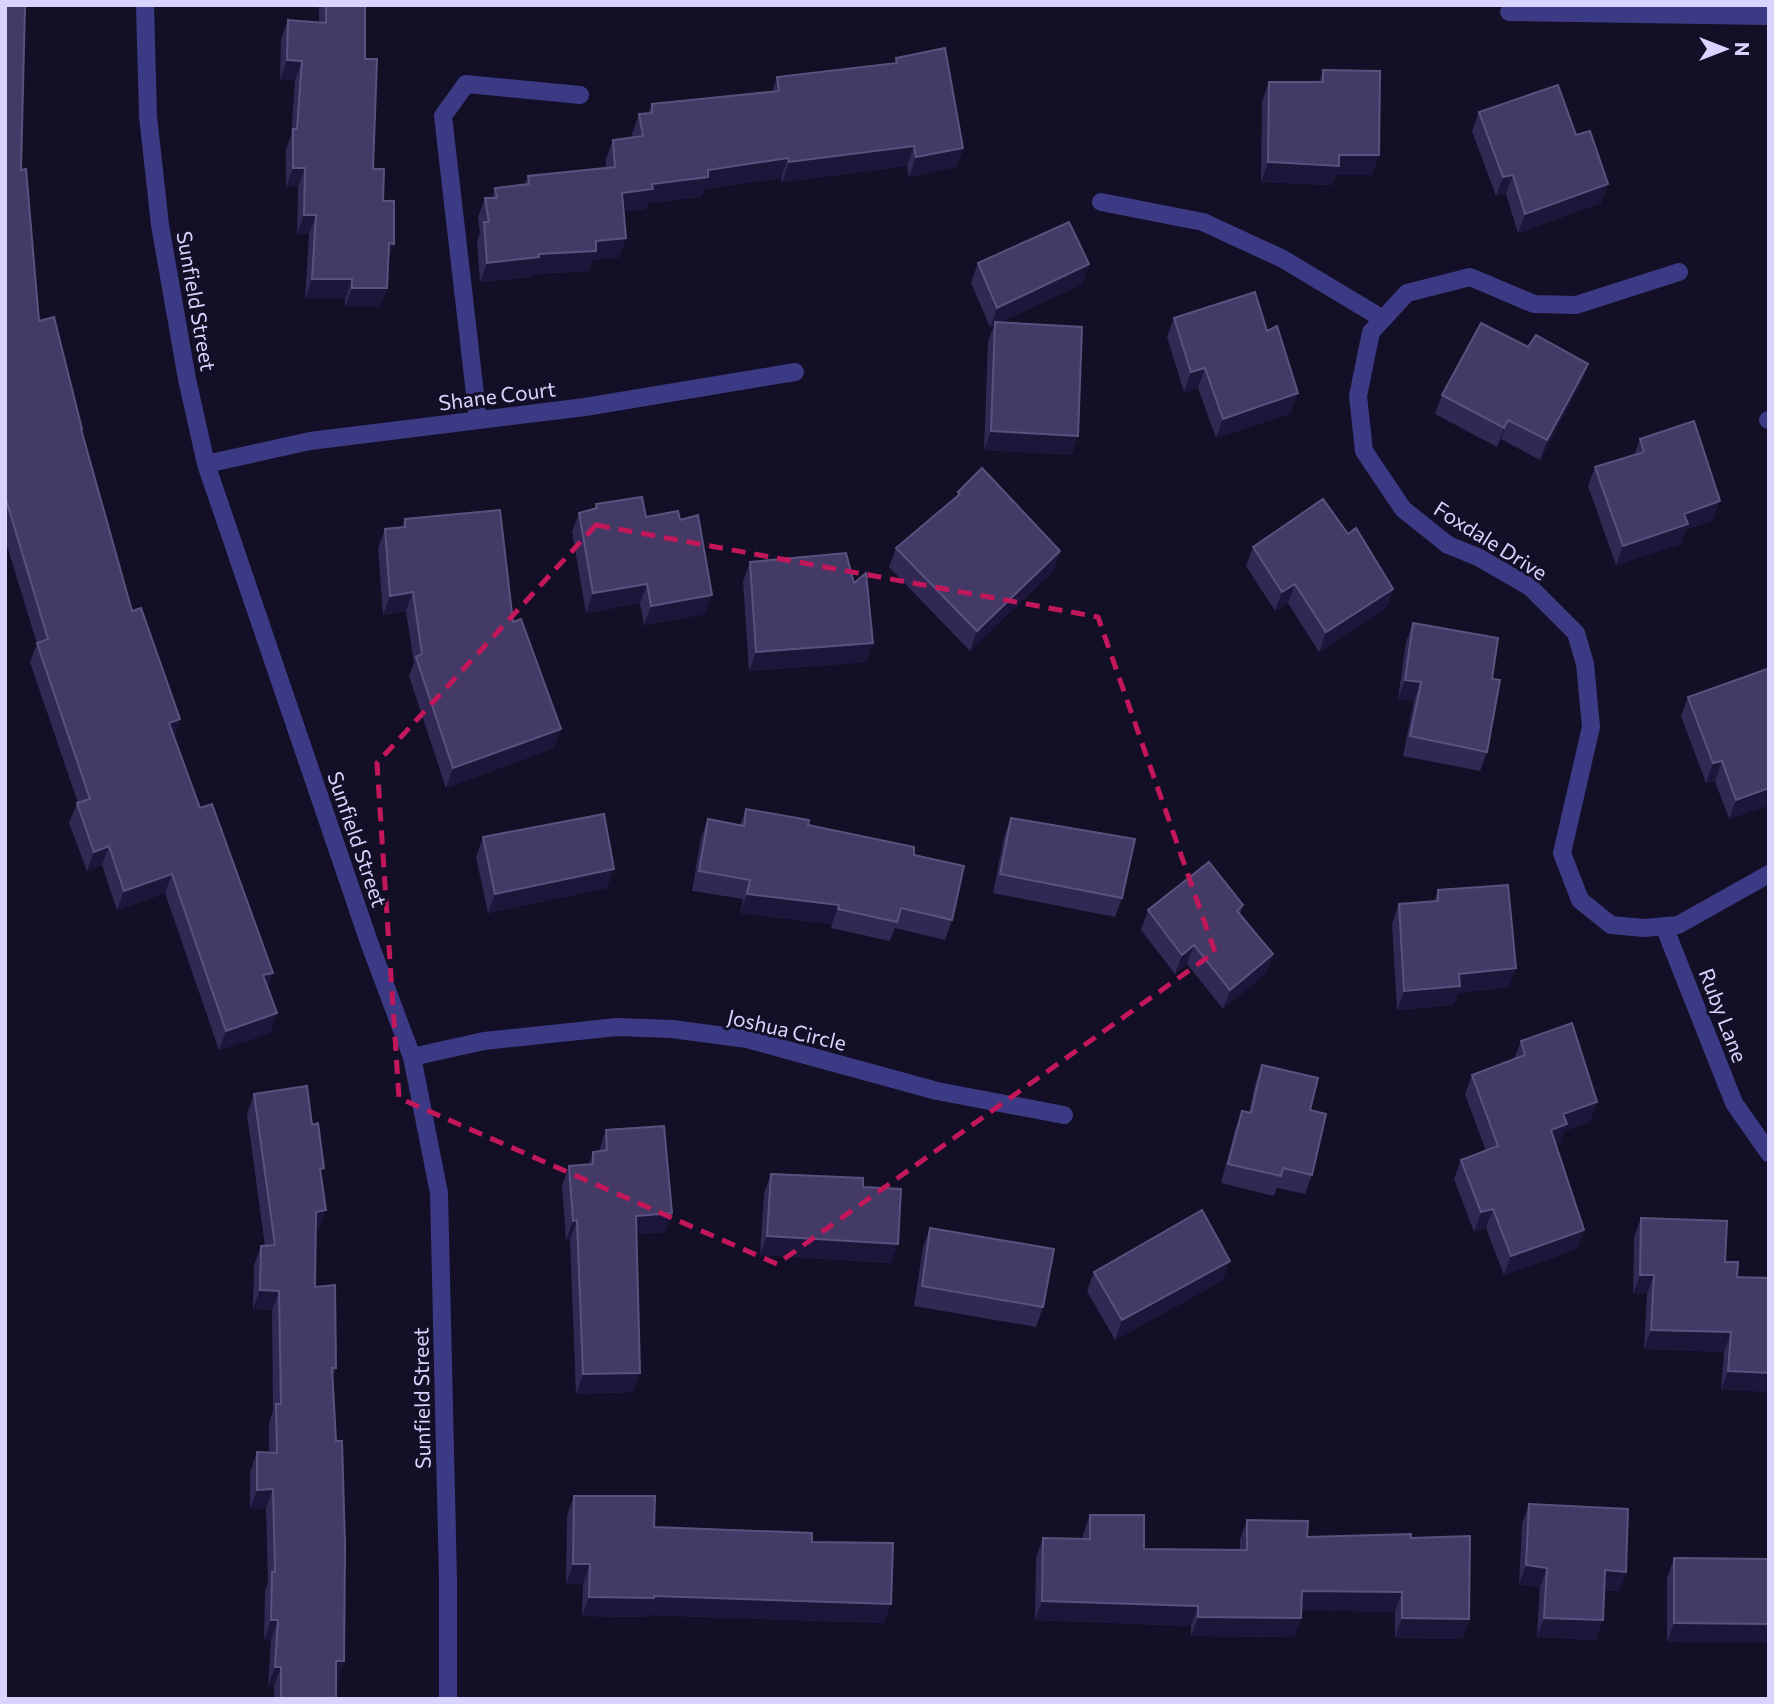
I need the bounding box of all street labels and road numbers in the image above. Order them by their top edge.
street label: Sunfield Street [172,229,222,373]
street label: Shane Court [437,375,557,415]
street label: Foxdale Drive [1430,495,1552,585]
street label: Sunfield Street [323,768,393,910]
street label: Ruby Lane [1695,964,1753,1066]
street label: Joshua Circle [725,1003,849,1055]
street label: Sunfield Street [407,1327,435,1469]

